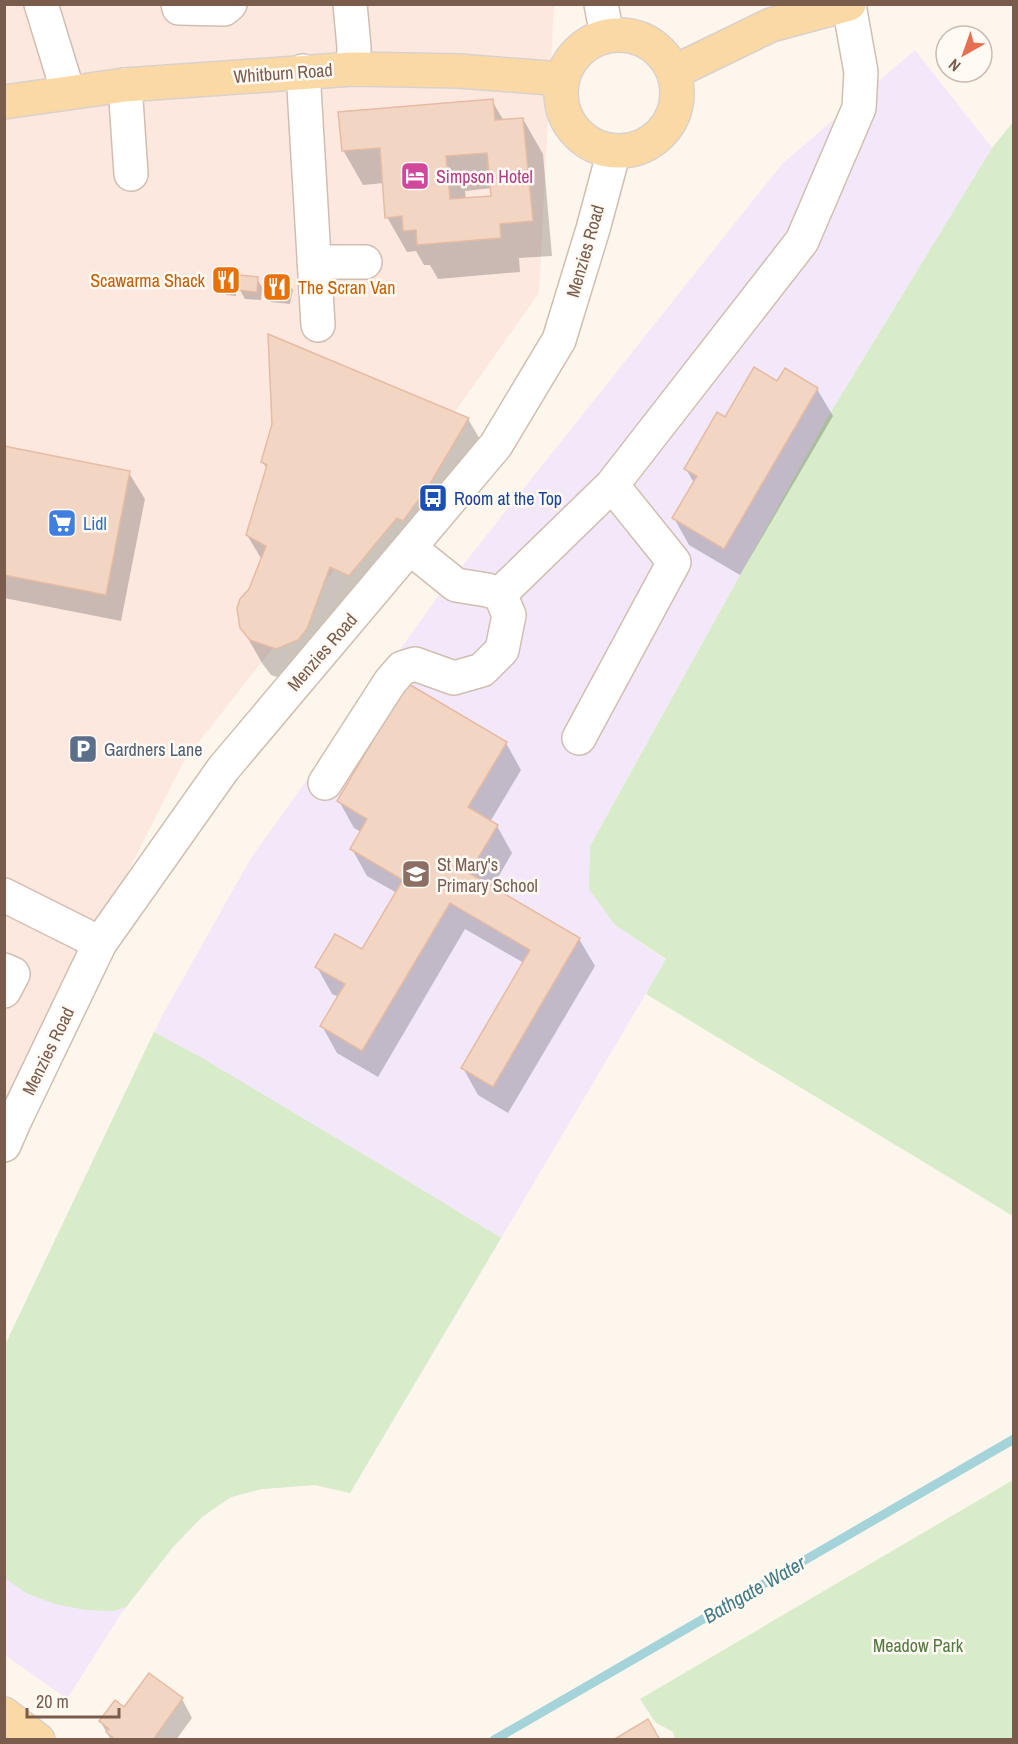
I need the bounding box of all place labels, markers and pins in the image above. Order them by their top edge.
hotel icon: Simpson Hotel [399,160,431,192]
place label: Simpson Hotel [436,164,533,189]
restaurant icon: Scawarma Shack [210,264,242,296]
place label: Scawarma Shack [90,268,206,293]
restaurant icon: The Scran Van [261,271,293,303]
place label: The Scran Van [298,275,395,300]
bus stop icon: Room at the Top [417,482,449,514]
place label: Room at the Top [454,486,562,511]
supermarket icon: Lidl [46,507,78,539]
place label: Lidl [83,511,107,536]
parking icon: Gardners Lane [67,733,99,765]
place label: Gardners Lane [104,737,202,762]
place label: St Mary's Primary School [437,852,538,898]
school or university icon: St Mary's Primary School [400,858,432,890]

